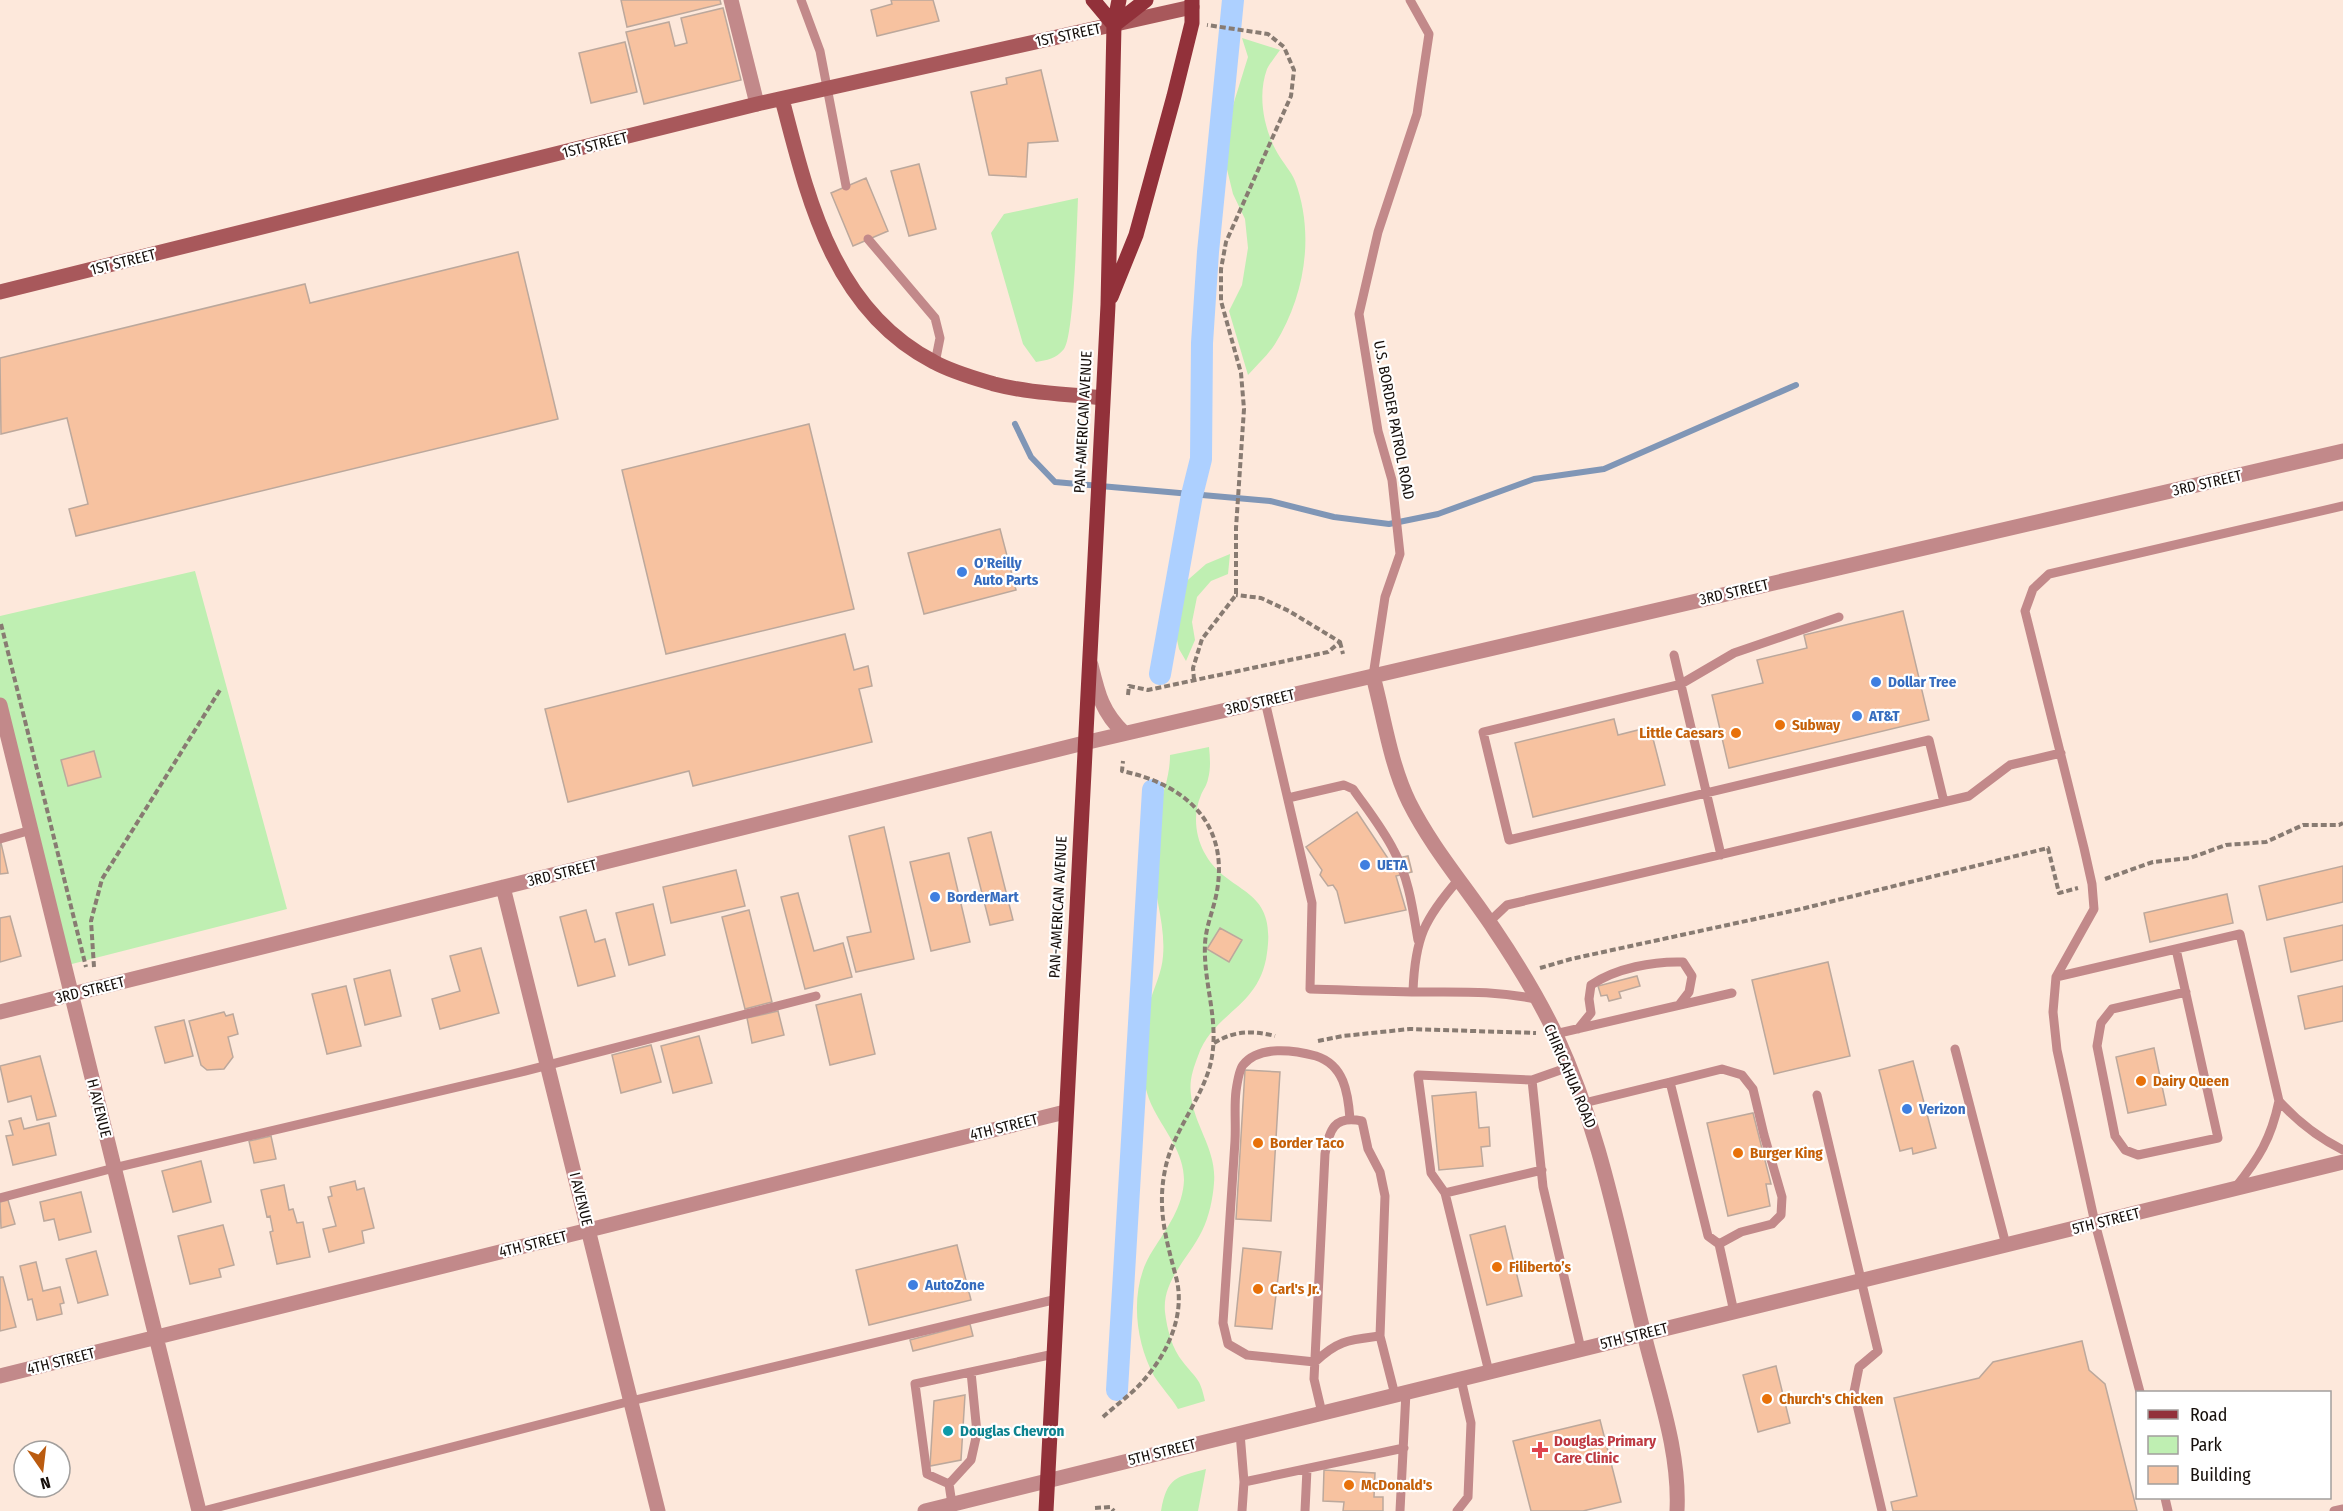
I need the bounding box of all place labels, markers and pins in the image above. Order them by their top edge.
place label: O'Reilly Auto Parts [973,554,1039,589]
marker: O'Reilly Auto Parts [955,565,969,579]
place label: Dollar Tree [1888,673,1957,691]
marker: Dollar Tree [1869,675,1883,689]
place label: AT&T [1868,707,1900,725]
marker: AT&T [1850,709,1864,723]
place label: Subway [1792,716,1841,734]
marker: Subway [1773,718,1787,732]
place label: Little Caesars [1639,724,1724,742]
marker: Little Caesars [1729,726,1743,740]
place label: UETA [1377,856,1409,874]
marker: UETA [1358,858,1372,872]
place label: BorderMart [947,888,1019,906]
marker: BorderMart [928,890,942,904]
place label: Dairy Queen [2153,1072,2229,1090]
marker: Dairy Queen [2134,1074,2148,1088]
place label: Verizon [1918,1100,1966,1118]
marker: Verizon [1900,1102,1914,1116]
place label: Border Taco [1270,1134,1344,1152]
marker: Border Taco [1251,1136,1265,1150]
place label: Burger King [1750,1144,1823,1162]
marker: Burger King [1731,1146,1745,1160]
place label: Filiberto’s [1509,1258,1572,1276]
marker: Filiberto’s [1490,1260,1504,1274]
place label: AutoZone [924,1276,985,1294]
marker: AutoZone [906,1278,920,1292]
place label: Carl's Jr. [1270,1280,1320,1298]
marker: Carl's Jr. [1251,1282,1265,1296]
place label: Church's Chicken [1779,1390,1884,1408]
marker: Church's Chicken [1760,1392,1774,1406]
place label: Douglas Chevron [960,1422,1064,1440]
marker: Douglas Chevron [941,1424,955,1438]
place label: Douglas Primary Care Clinic [1554,1432,1657,1467]
marker: Douglas Primary Care Clinic [1531,1441,1549,1459]
place label: McDonald's [1361,1476,1433,1494]
marker: McDonald's [1342,1478,1356,1492]

